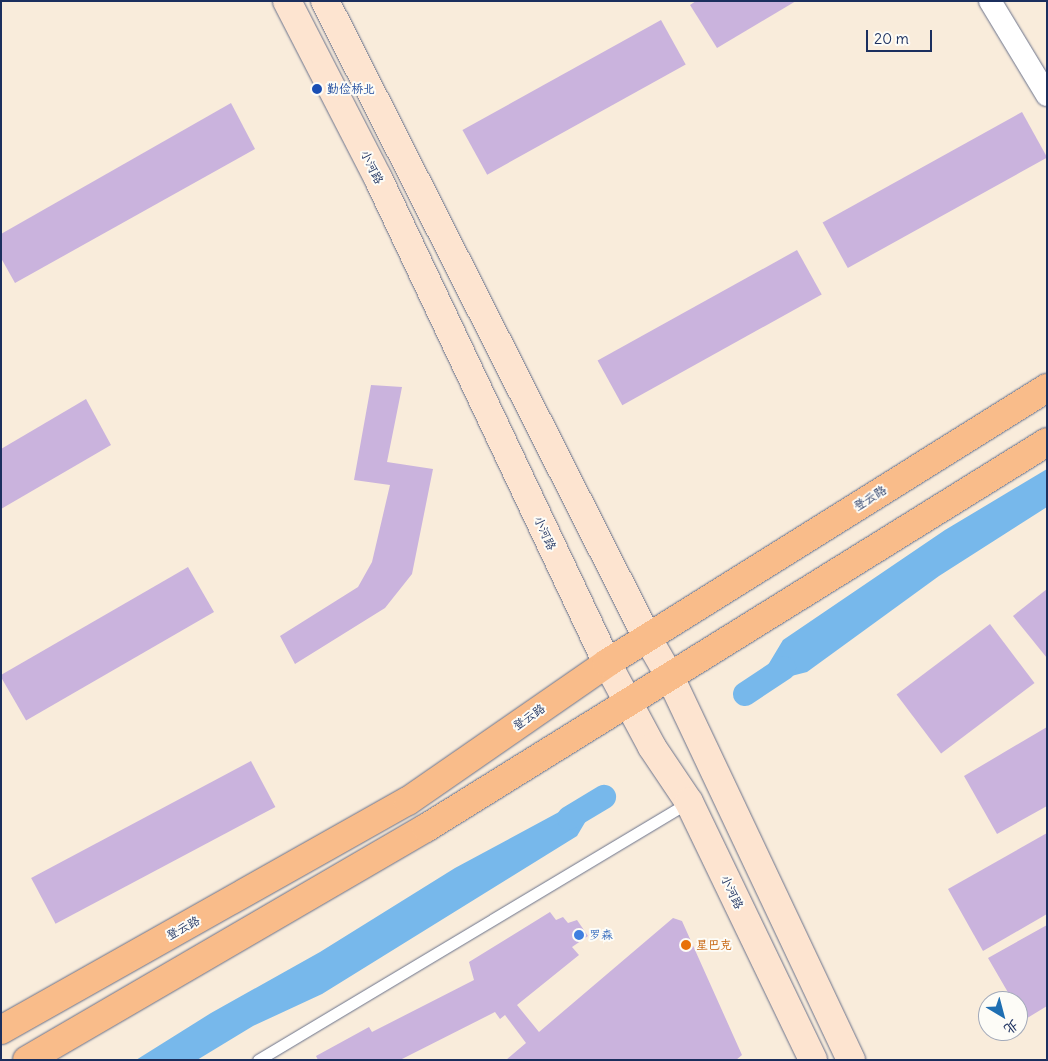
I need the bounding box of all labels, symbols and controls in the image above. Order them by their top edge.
scale bar [868,20,934,52]
text: 20 m [874,29,909,48]
place label: 勤俭桥北 [327,82,375,96]
marker: 勤俭桥北 [311,83,323,95]
street label: 小河路 [357,148,387,186]
street label: 登云路 [851,482,889,514]
street label: 小河路 [531,514,559,552]
street label: 登云路 [510,701,548,733]
street label: 小河路 [718,873,746,911]
street label: 登云路 [164,913,202,943]
place label: 罗森 [589,928,613,942]
marker: 罗森 [573,929,585,941]
place label: 星巴克 [696,938,732,952]
marker: 星巴克 [680,939,692,951]
north arrow [978,991,1028,1041]
text: 北 [1000,1016,1022,1039]

